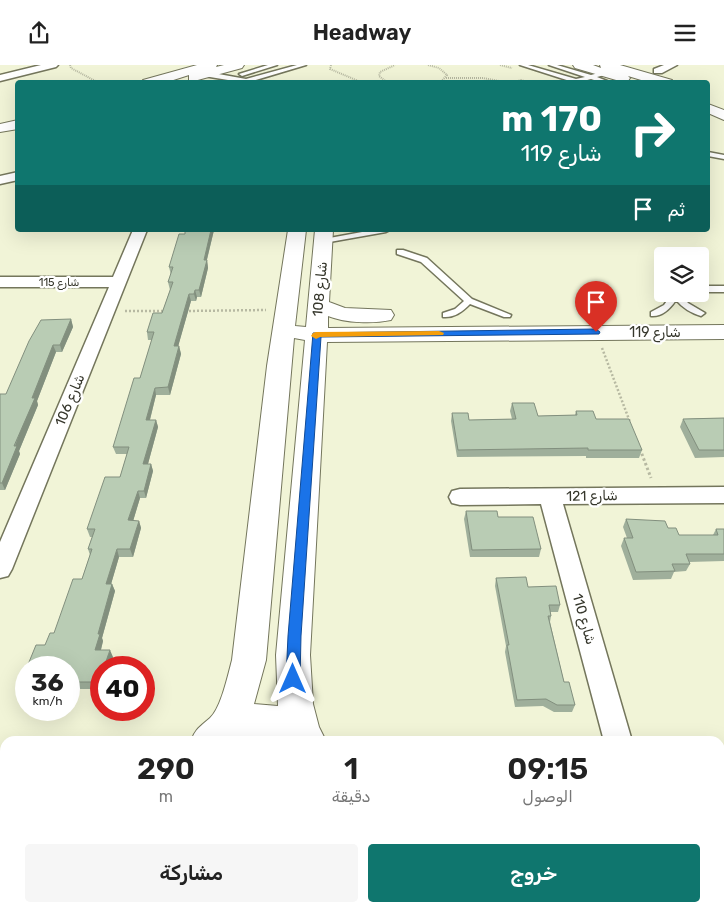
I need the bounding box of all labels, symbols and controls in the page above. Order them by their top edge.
icon: share [25,19,53,47]
text: Headway [313,19,411,46]
icon: menu [671,19,699,47]
text: 170 m [501,98,602,140]
icon: right [620,100,685,165]
text: شارع 119 [521,140,602,167]
icon: arrive [629,195,657,223]
text: ثم [667,198,685,221]
map controls [654,247,709,302]
button: layers [654,247,709,302]
street label: شارع 108 [309,261,333,317]
street label: شارع 115 [39,276,79,291]
pin [575,281,617,332]
icon: arrive [582,288,610,316]
street label: شارع 119 [629,324,681,343]
street label: شارع 106 [51,372,90,429]
street label: شارع 121 [566,487,618,507]
street label: شارع 110 [567,592,599,647]
position arrow [266,652,318,704]
speed limit sign: 40 [90,656,155,721]
text: 36 [31,668,64,697]
text: km/h [33,694,62,708]
text: 290 [137,751,195,787]
text: 1 [344,751,358,787]
text: 09:15 [507,751,588,787]
text: m [159,787,173,806]
text: دقيقة [332,787,370,806]
text: الوصول [523,787,573,806]
button: مشاركة [25,844,358,902]
button: خروج [368,844,700,902]

